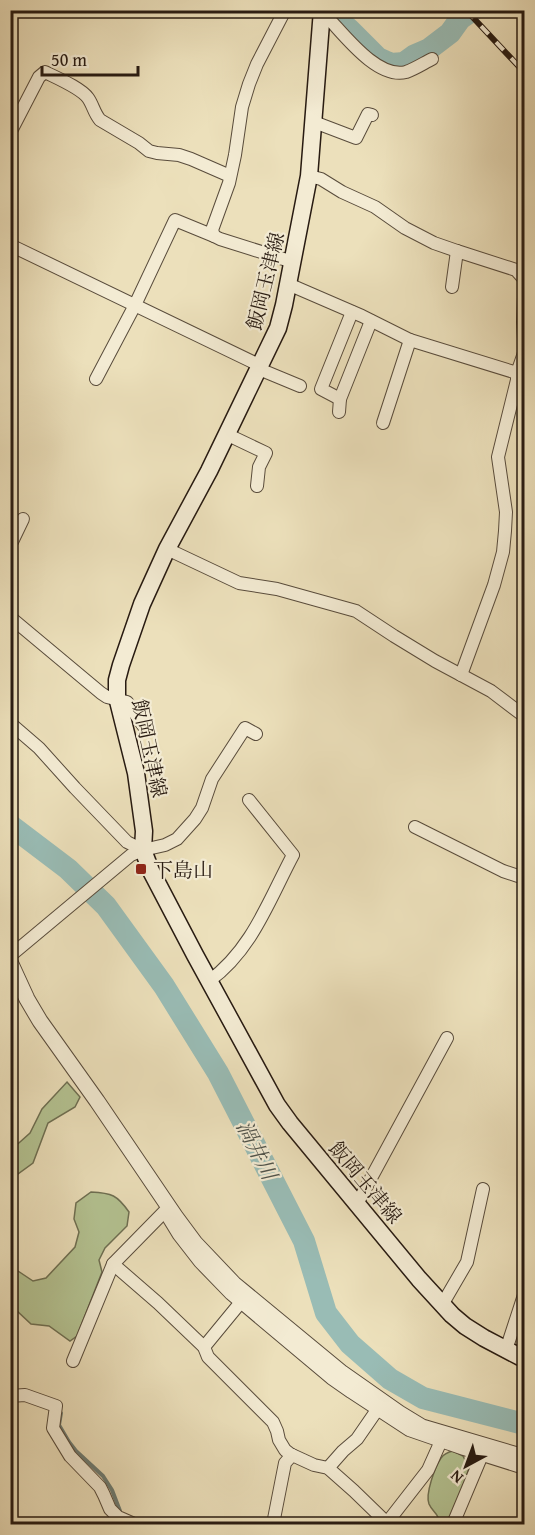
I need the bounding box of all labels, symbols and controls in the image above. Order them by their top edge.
scale bar [42,39,138,77]
text: 50 m [51,46,87,73]
street label: 飯岡玉津線 [239,229,291,333]
street label: 飯岡玉津線 [125,696,175,800]
place label: 下島山 [153,855,213,884]
marker: 下島山 [134,862,148,876]
water label: 渦井川 [229,1115,286,1187]
street label: 飯岡玉津線 [323,1134,409,1230]
north arrow [436,1436,496,1496]
text: N [444,1465,468,1490]

